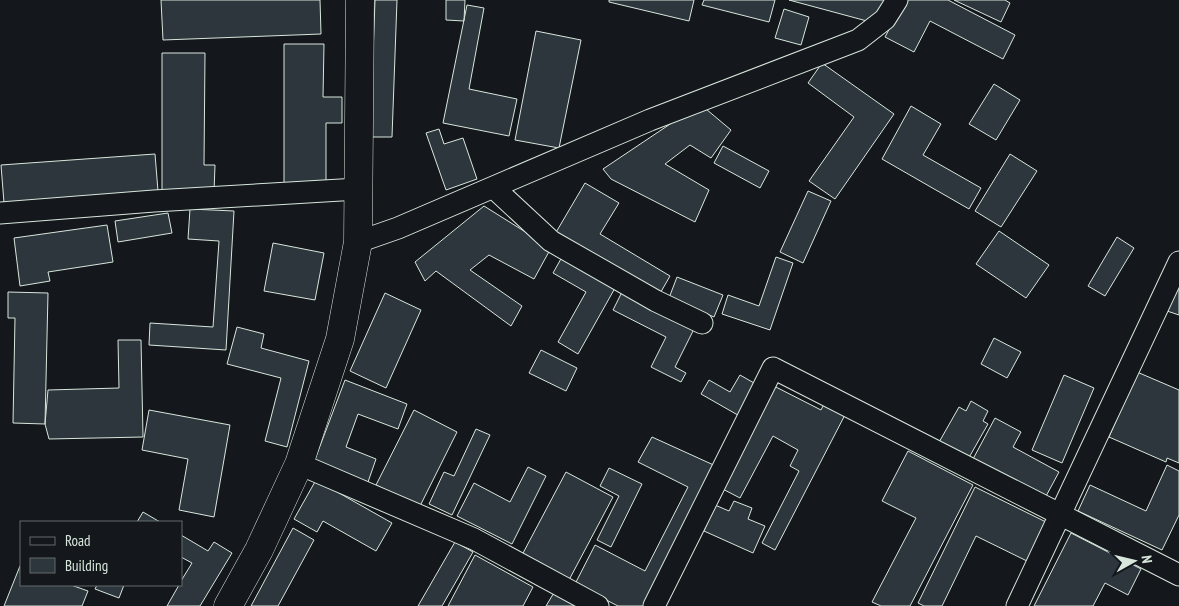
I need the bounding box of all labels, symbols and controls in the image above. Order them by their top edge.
legend [20,521,182,586]
text: Road [65,531,91,550]
north arrow [1109,536,1159,586]
text: N [1137,554,1156,564]
text: Building [65,556,108,575]

